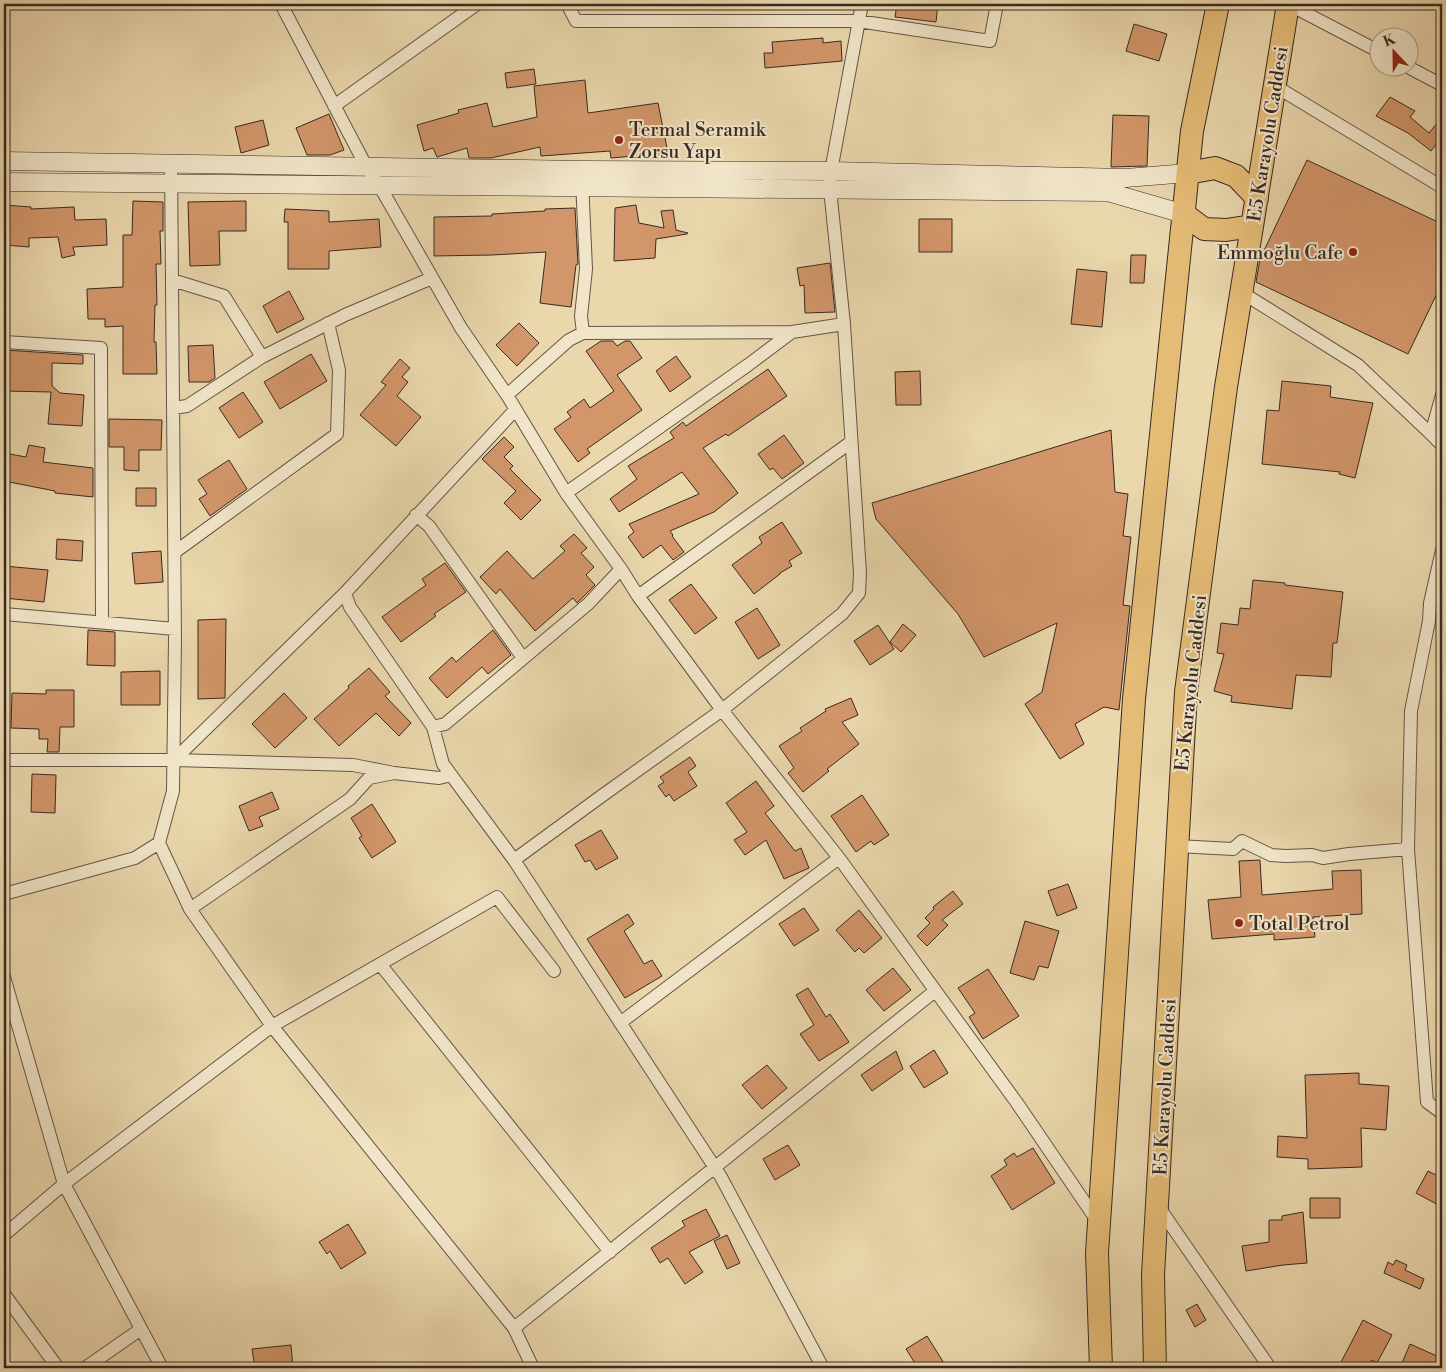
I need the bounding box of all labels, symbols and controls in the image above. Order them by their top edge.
north arrow [1368,28,1418,78]
text: K [1381,30,1399,51]
street label: E5 Karayolu Caddesi [1242,45,1294,224]
place label: Termal Seramik Zorsu Yapı [629,118,767,164]
marker: Termal Seramik Zorsu Yapı [613,134,625,146]
place label: Emmoğlu Cafe [1217,241,1343,265]
marker: Emmoğlu Cafe [1347,246,1359,258]
street label: E5 Karayolu Caddesi [1170,594,1212,773]
place label: Total Petrol [1249,912,1350,936]
marker: Total Petrol [1233,917,1245,929]
street label: E5 Karayolu Caddesi [1148,998,1182,1176]

